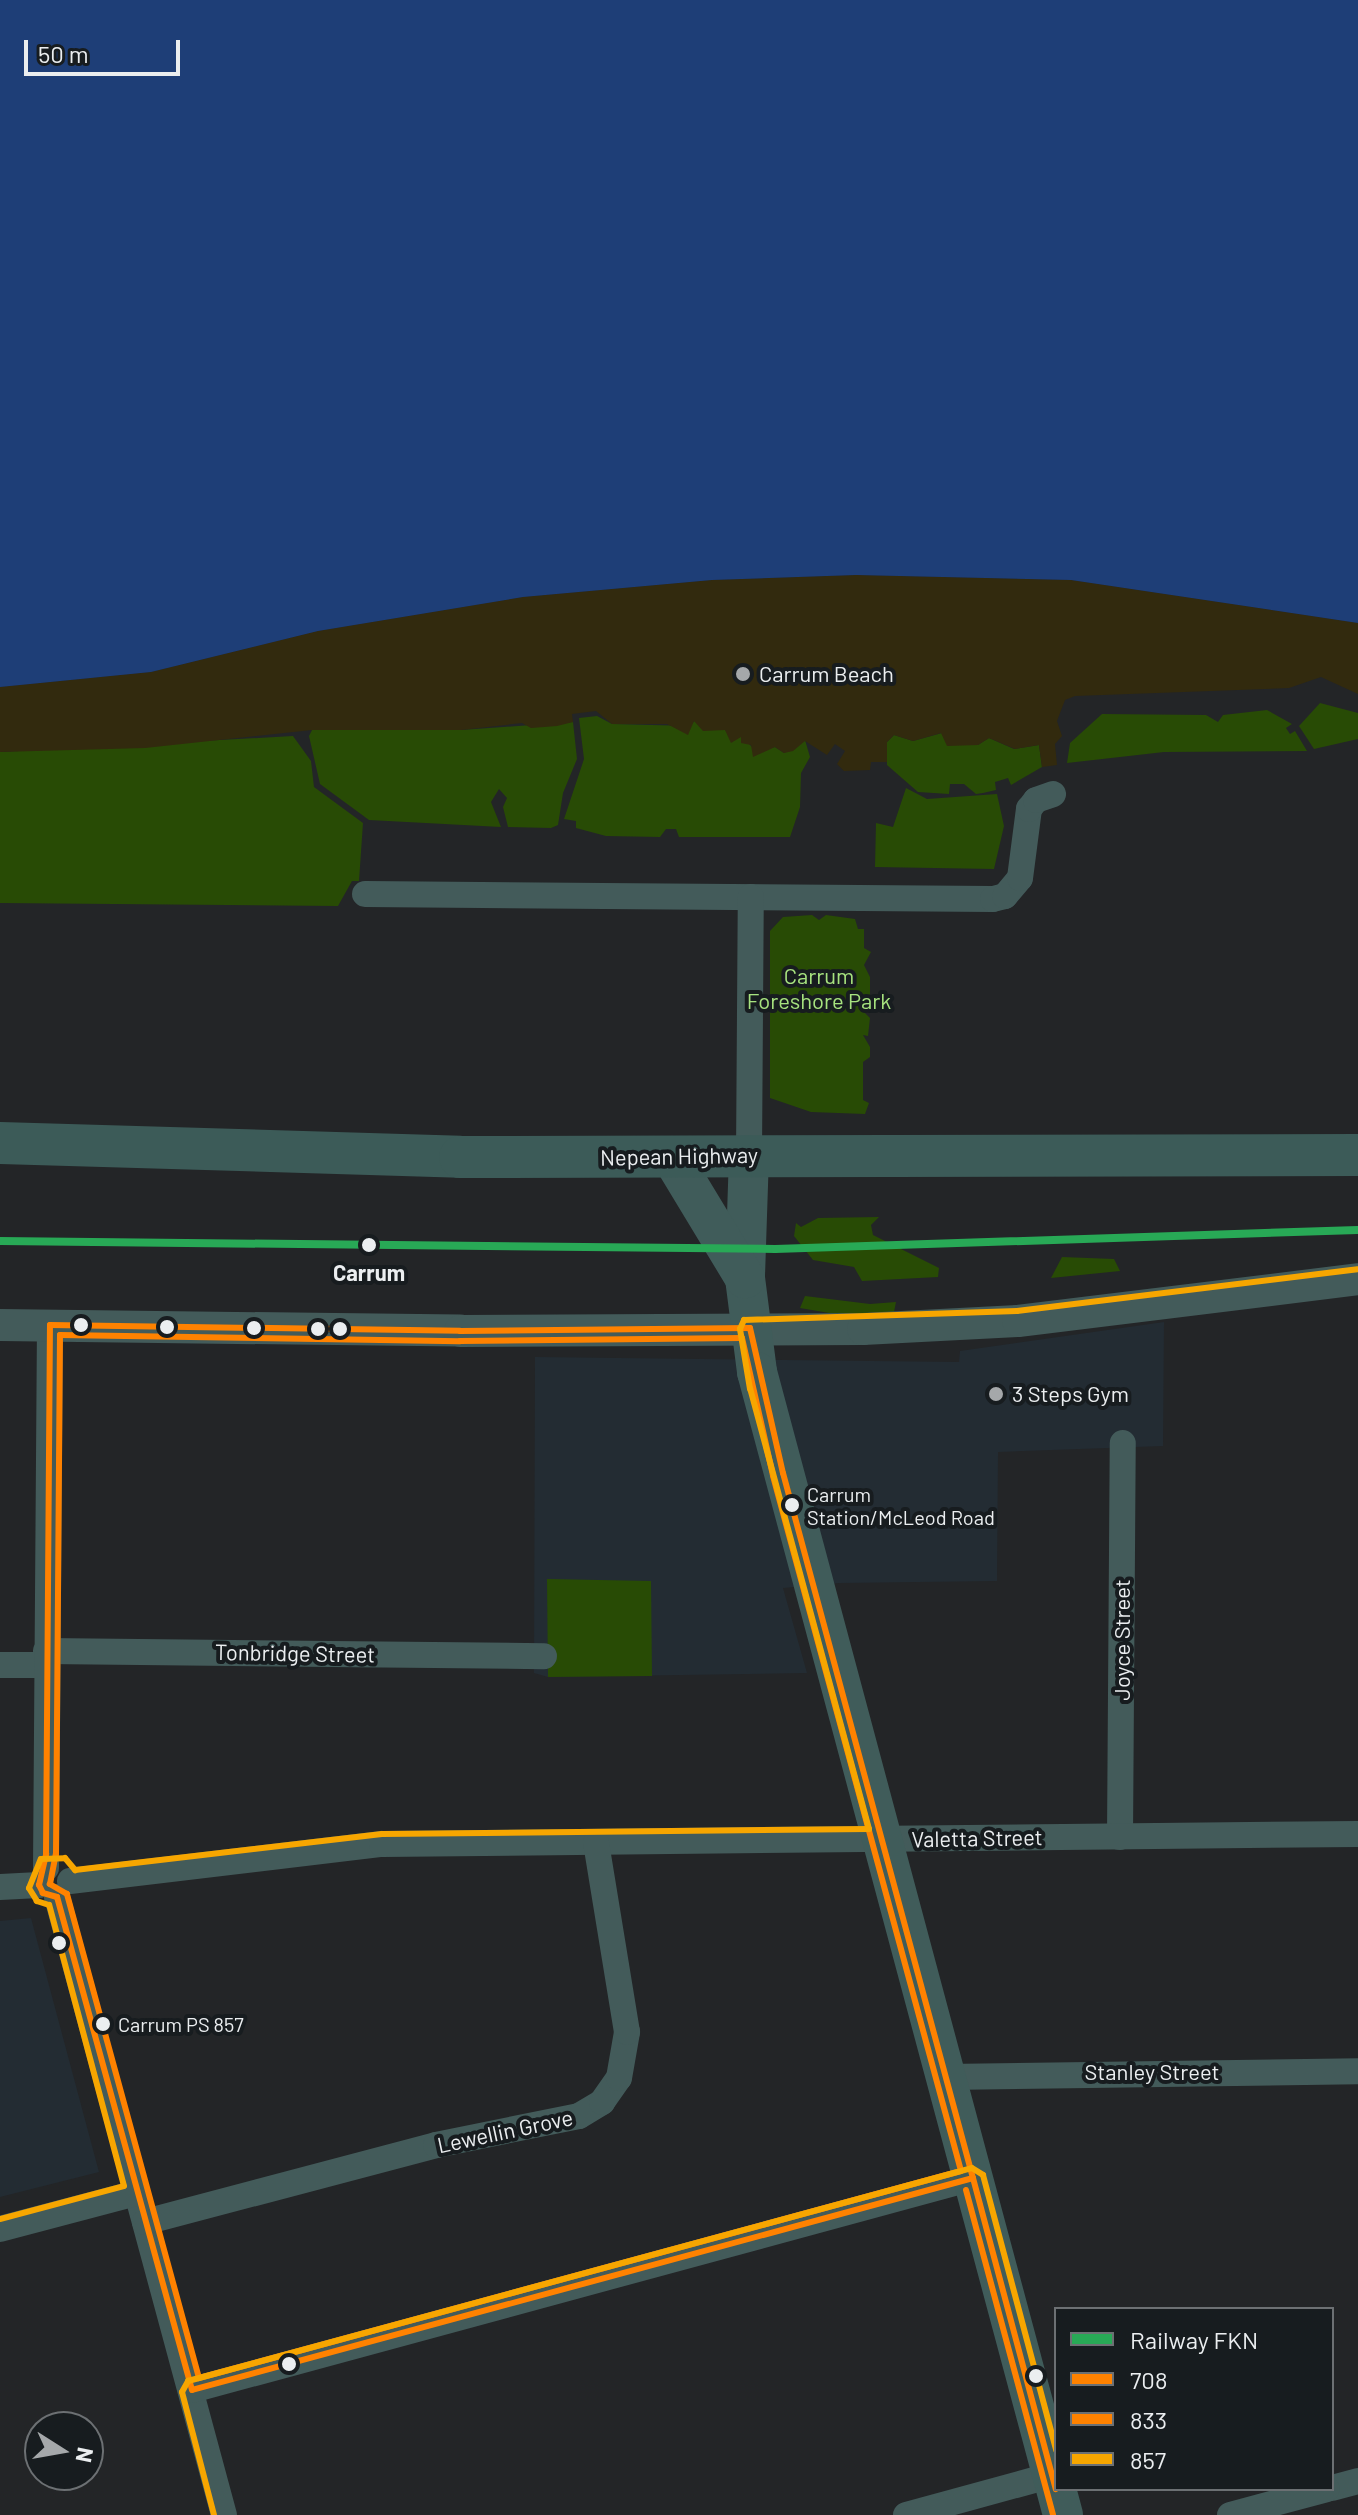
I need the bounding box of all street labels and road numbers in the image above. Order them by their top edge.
street label: Nepean Highway [600,1141,758,1171]
street label: Joyce Street [1109,1579,1135,1701]
street label: Tonbridge Street [215,1638,375,1668]
street label: Valetta Street [911,1824,1043,1852]
street label: Stanley Street [1084,2059,1220,2085]
street label: Lewellin Grove [435,2104,575,2158]

